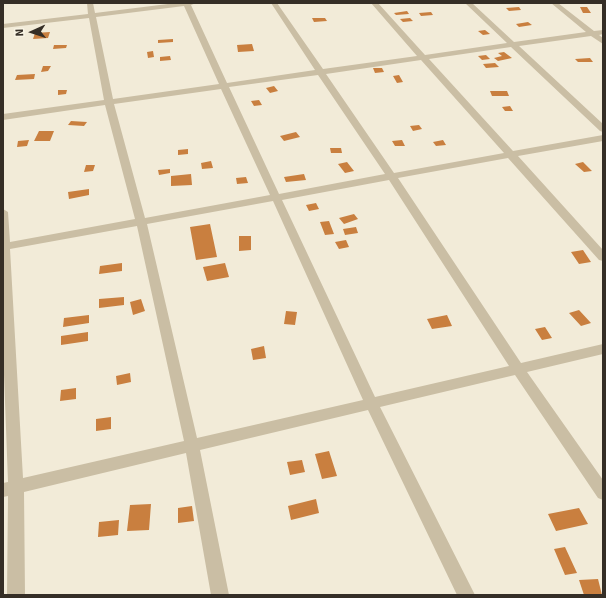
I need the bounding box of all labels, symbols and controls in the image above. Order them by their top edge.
north arrow [12,12,52,52]
text: N [13,28,26,37]

